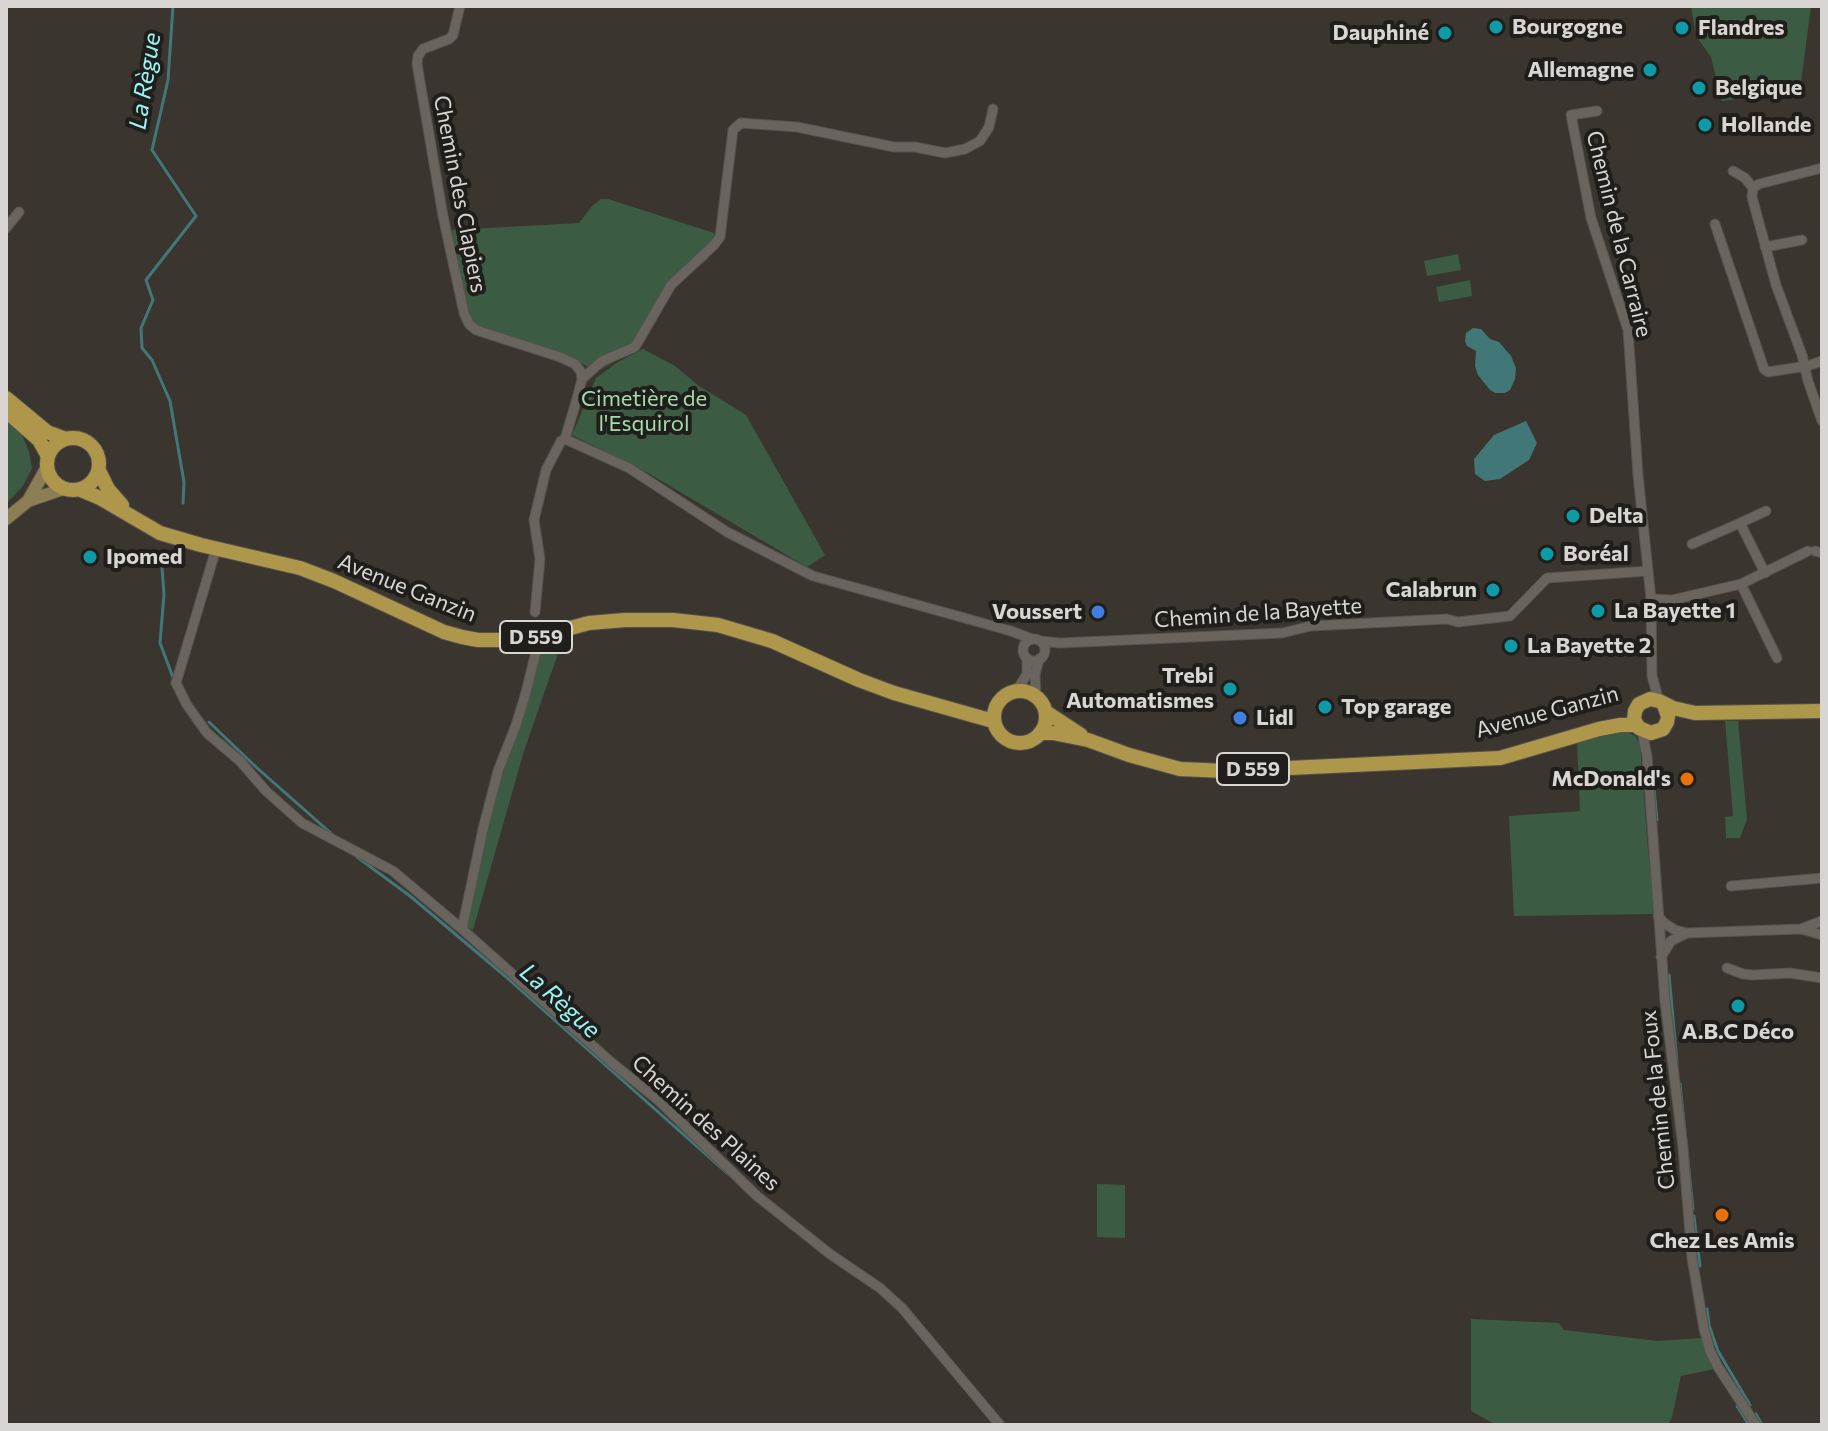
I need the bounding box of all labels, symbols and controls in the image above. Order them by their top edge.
place label: Bourgogne [1512,14,1623,40]
place label: Flandres [1698,15,1784,41]
marker: Bourgogne [1487,18,1505,36]
marker: Flandres [1673,19,1691,37]
place label: Dauphiné [1333,20,1429,46]
marker: Dauphiné [1436,24,1454,42]
water label: La Règue [123,30,167,132]
place label: Allemagne [1527,57,1634,83]
marker: Allemagne [1641,61,1659,79]
place label: Belgique [1715,75,1802,101]
marker: Belgique [1690,79,1708,97]
street label: Chemin des Clapiers [428,93,492,295]
place label: Hollande [1721,112,1811,138]
marker: Hollande [1696,116,1714,134]
street label: Chemin de la Carraire [1581,128,1657,340]
park label: Cimetière de l'Esquirol [581,386,707,438]
place label: Delta [1589,503,1644,529]
marker: Delta [1564,507,1582,525]
place label: Boréal [1563,541,1629,567]
place label: Ipomed [106,544,183,570]
marker: Boréal [1538,545,1556,563]
marker: Ipomed [81,548,99,566]
street label: Avenue Ganzin [334,548,480,628]
place label: Calabrun [1385,577,1477,603]
marker: Calabrun [1484,581,1502,599]
street label: Chemin de la Bayette [1153,593,1363,633]
place label: La Bayette 1 [1614,598,1736,624]
place label: Voussert [992,599,1082,625]
marker: La Bayette 1 [1589,602,1607,620]
marker: Voussert [1089,603,1107,621]
road number: D 559 [500,621,572,653]
place label: La Bayette 2 [1527,633,1651,659]
marker: La Bayette 2 [1502,637,1520,655]
place label: Trebi Automatismes [1066,663,1214,714]
marker: Trebi Automatismes [1221,680,1239,698]
street label: Avenue Ganzin [1473,680,1621,744]
place label: Top garage [1341,694,1451,720]
marker: Top garage [1316,698,1334,716]
place label: Lidl [1256,705,1294,731]
marker: Lidl [1231,709,1249,727]
road number: D 559 [1217,753,1289,785]
place label: McDonald's [1552,766,1671,792]
marker: McDonald's [1678,770,1696,788]
water label: La Règue [514,958,606,1044]
marker: A.B.C Déco [1729,997,1747,1015]
street label: Chemin de la Foux [1635,1009,1681,1191]
place label: A.B.C Déco [1682,1019,1794,1045]
street label: Chemin des Plaines [626,1050,786,1196]
marker: Chez Les Amis [1713,1206,1731,1224]
place label: Chez Les Amis [1649,1228,1795,1254]

